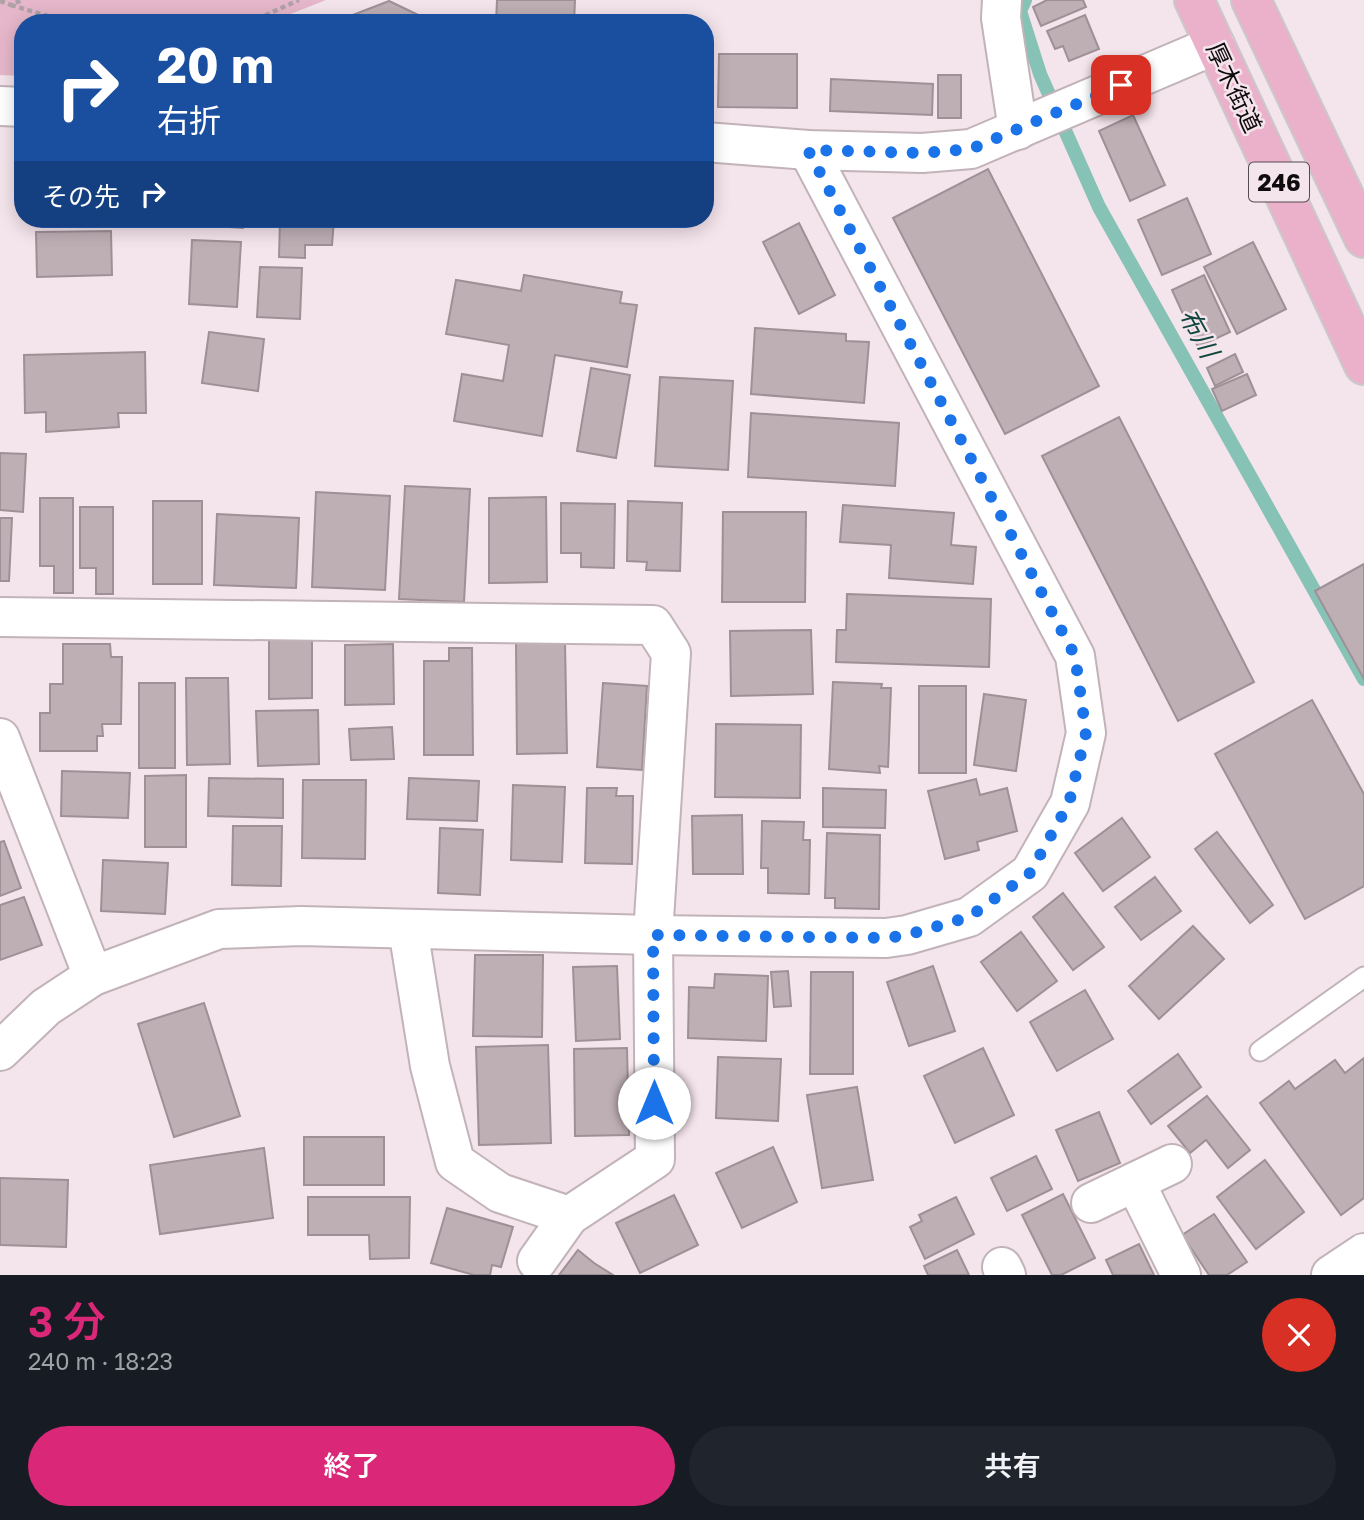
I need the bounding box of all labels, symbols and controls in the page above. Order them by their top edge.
text: 20 m [157,35,274,94]
street label: 厚木街道 [1202,37,1268,137]
icon: right [42,42,133,133]
pin [1091,55,1151,115]
icon: arrive [1102,66,1140,104]
text: 右折 [157,101,221,139]
road number: 246 [1249,162,1309,202]
icon: right [134,175,172,213]
text: その先 [42,181,120,212]
water label: 布川 [1173,303,1227,366]
position arrow [617,1066,691,1140]
text: 3 分 [28,1296,106,1346]
button: close [1262,1298,1336,1372]
text: 240 m · 18:23 [28,1347,173,1375]
button: 終了 [28,1426,675,1506]
button: 共有 [689,1426,1336,1506]

